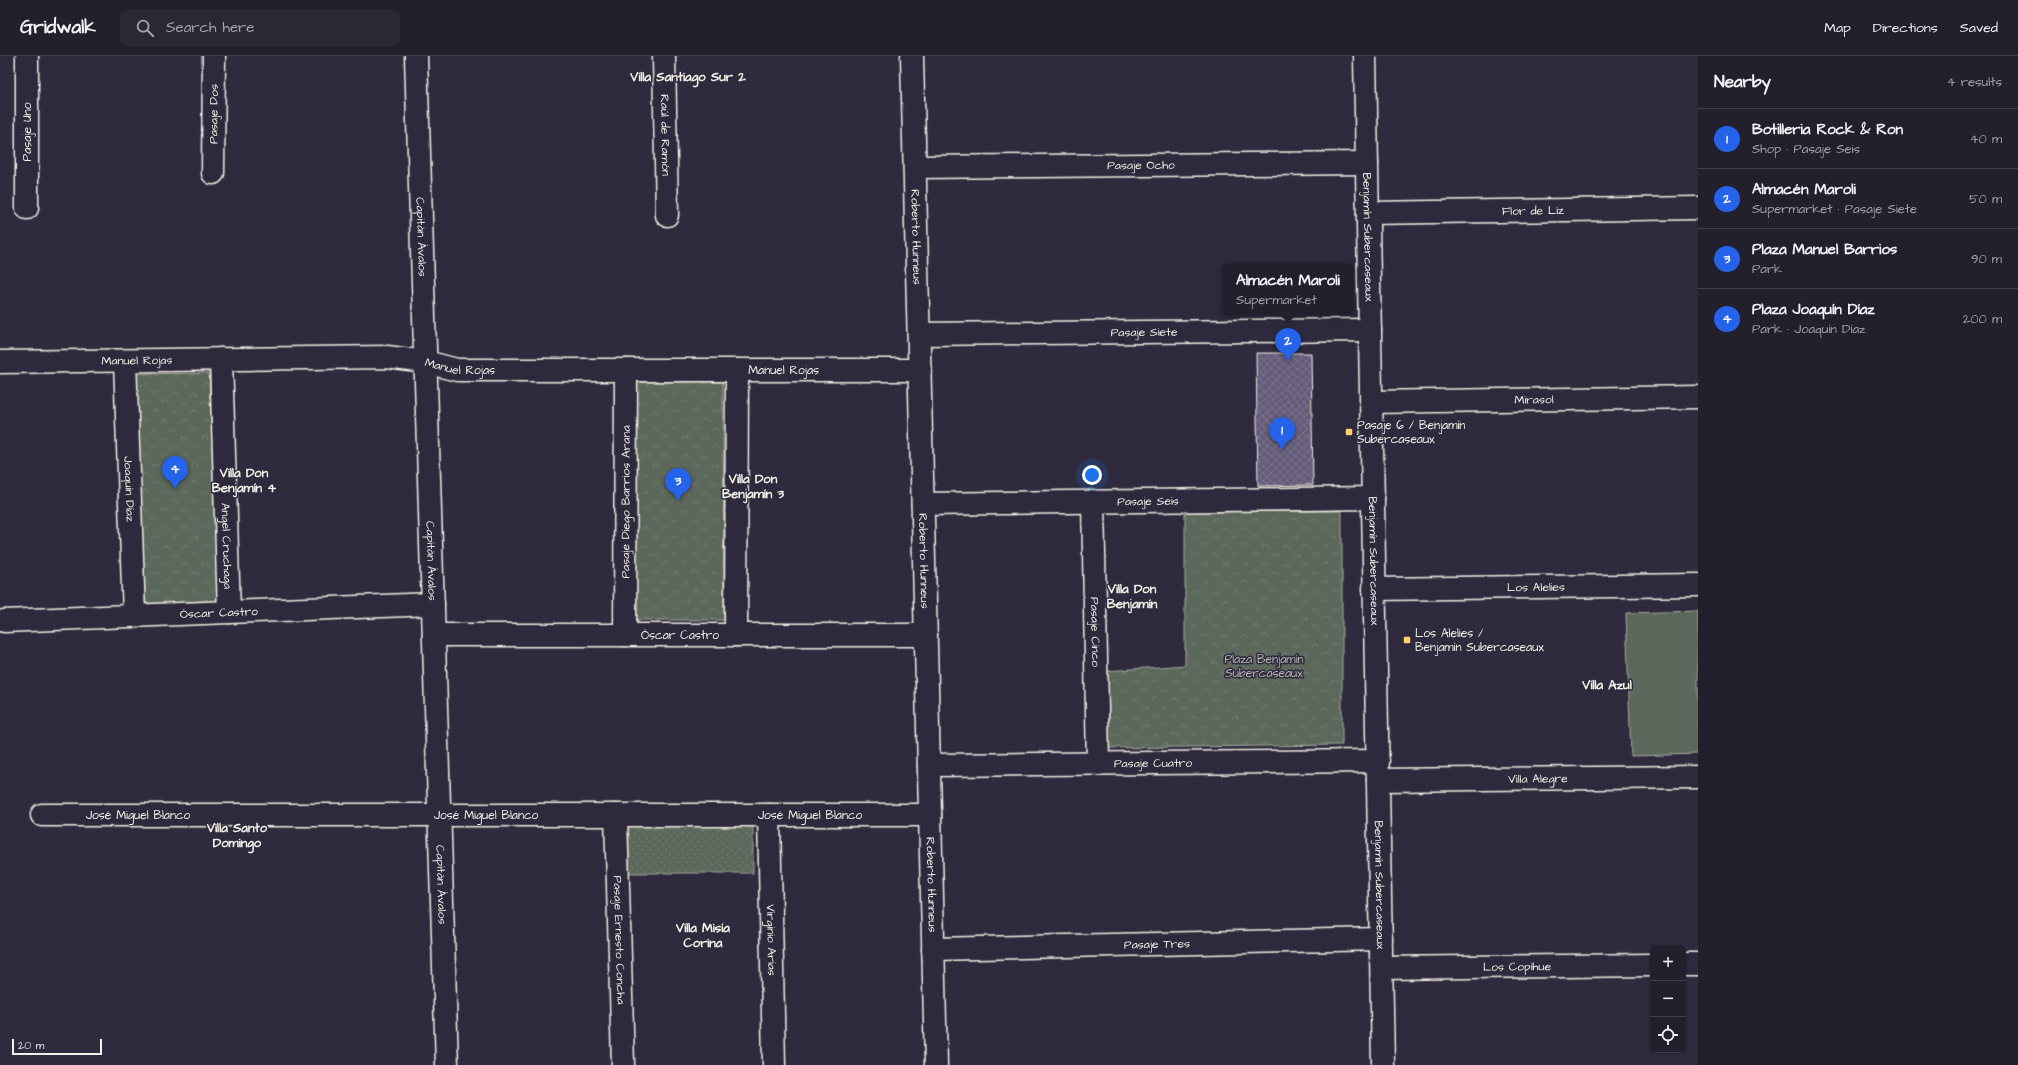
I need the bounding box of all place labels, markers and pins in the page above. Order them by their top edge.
pin: 2 [1275,328,1301,361]
pin: 1 [1269,417,1295,450]
place label: Pasaje 6 / Benjamín Subercaseaux [1357,417,1465,448]
marker: Pasaje 6 / Benjamín Subercaseaux [1344,427,1354,437]
pin: 4 [162,456,188,489]
pin: 3 [665,468,691,501]
place label: Los Alelies / Benjamín Subercaseaux [1415,625,1544,656]
marker: Los Alelies / Benjamín Subercaseaux [1402,635,1412,645]

